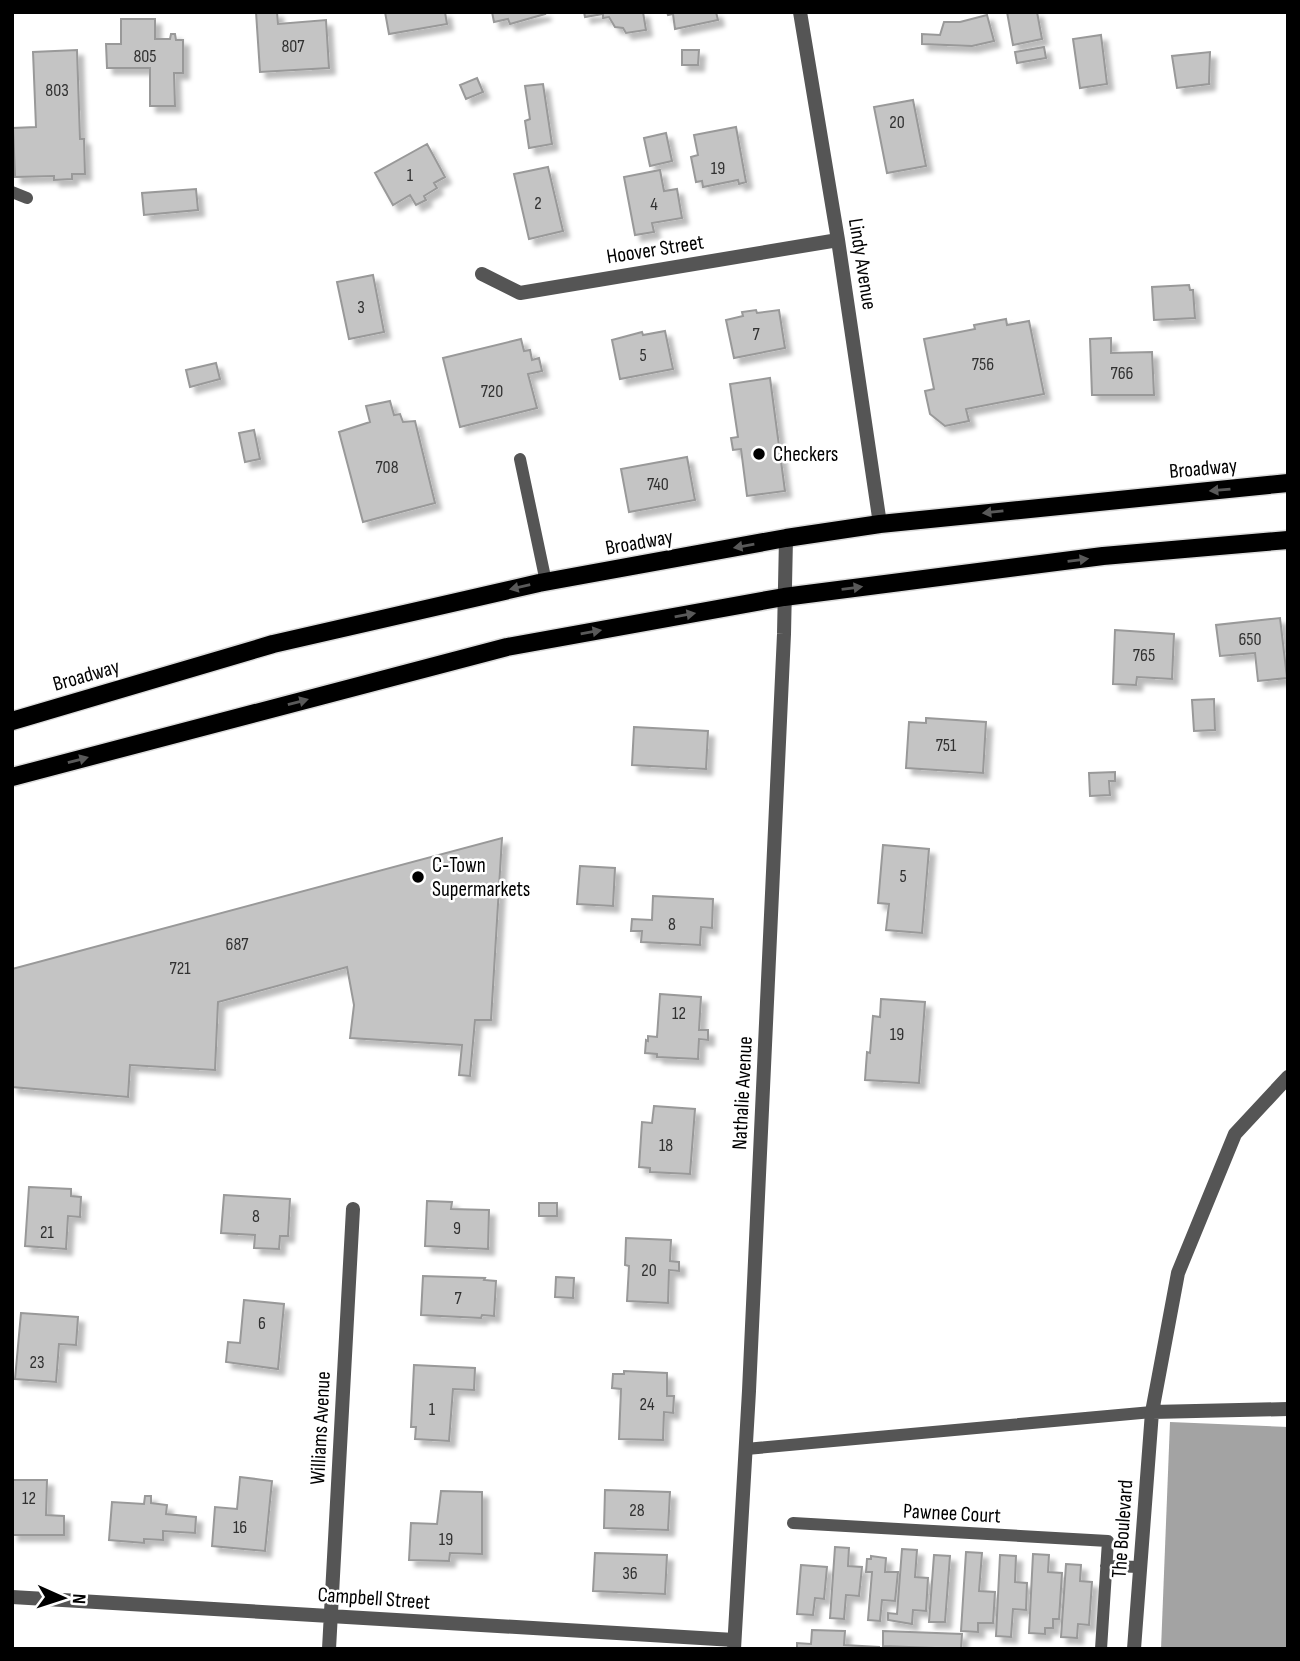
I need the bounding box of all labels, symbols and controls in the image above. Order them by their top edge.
house number: 807 [281,36,305,57]
house number: 805 [133,46,157,67]
house number: 803 [45,80,69,101]
house number: 20 [889,112,905,133]
house number: 19 [711,158,725,179]
house number: 1 [407,165,414,186]
house number: 2 [534,193,542,214]
house number: 4 [650,194,658,215]
street label: Lindy Avenue [843,217,882,312]
street label: Hoover Street [605,229,705,270]
house number: 3 [357,297,365,318]
house number: 7 [752,324,760,345]
house number: 5 [639,345,647,366]
house number: 756 [972,354,994,375]
house number: 766 [1111,363,1134,384]
house number: 720 [481,381,503,402]
place label: Checkers [773,442,838,467]
marker: Checkers [751,446,767,462]
street label: Broadway [1168,453,1238,484]
house number: 708 [375,457,399,478]
house number: 740 [647,474,669,495]
one-way arrow [1209,484,1231,495]
one-way arrow [982,506,1004,517]
street label: Broadway [603,524,675,561]
one-way arrow [733,540,755,551]
one-way arrow [1067,554,1089,565]
one-way arrow [509,582,531,593]
one-way arrow [841,583,863,594]
one-way arrow [674,609,696,620]
one-way arrow [580,626,602,637]
house number: 650 [1238,629,1262,650]
house number: 765 [1133,645,1155,666]
street label: Broadway [50,654,122,697]
one-way arrow [287,696,309,707]
house number: 751 [936,735,957,756]
one-way arrow [67,754,89,765]
place label: C‑Town Supermarkets [432,853,530,902]
house number: 5 [899,866,907,887]
marker: C‑Town Supermarkets [410,869,426,885]
house number: 8 [668,914,676,935]
house number: 687 [226,934,249,955]
house number: 721 [170,958,191,979]
house number: 12 [672,1003,686,1024]
house number: 19 [890,1024,904,1045]
street label: Nathalie Avenue [727,1036,758,1150]
house number: 18 [659,1135,673,1156]
house number: 8 [252,1206,260,1227]
house number: 9 [453,1218,461,1239]
house number: 21 [40,1222,55,1243]
house number: 20 [641,1260,657,1281]
house number: 7 [454,1288,462,1309]
house number: 6 [258,1313,266,1334]
house number: 23 [30,1352,45,1373]
street label: Williams Avenue [305,1371,336,1485]
house number: 24 [640,1394,655,1415]
house number: 1 [429,1399,436,1420]
street label: The Boulevard [1107,1479,1138,1579]
house number: 12 [22,1488,36,1509]
street label: Pawnee Court [903,1498,1001,1529]
house number: 28 [629,1500,645,1521]
house number: 16 [233,1517,247,1538]
house number: 19 [439,1529,453,1550]
north arrow [28,1563,98,1633]
house number: 36 [622,1563,638,1584]
street label: Campbell Street [317,1582,431,1615]
text: N [67,1593,90,1604]

